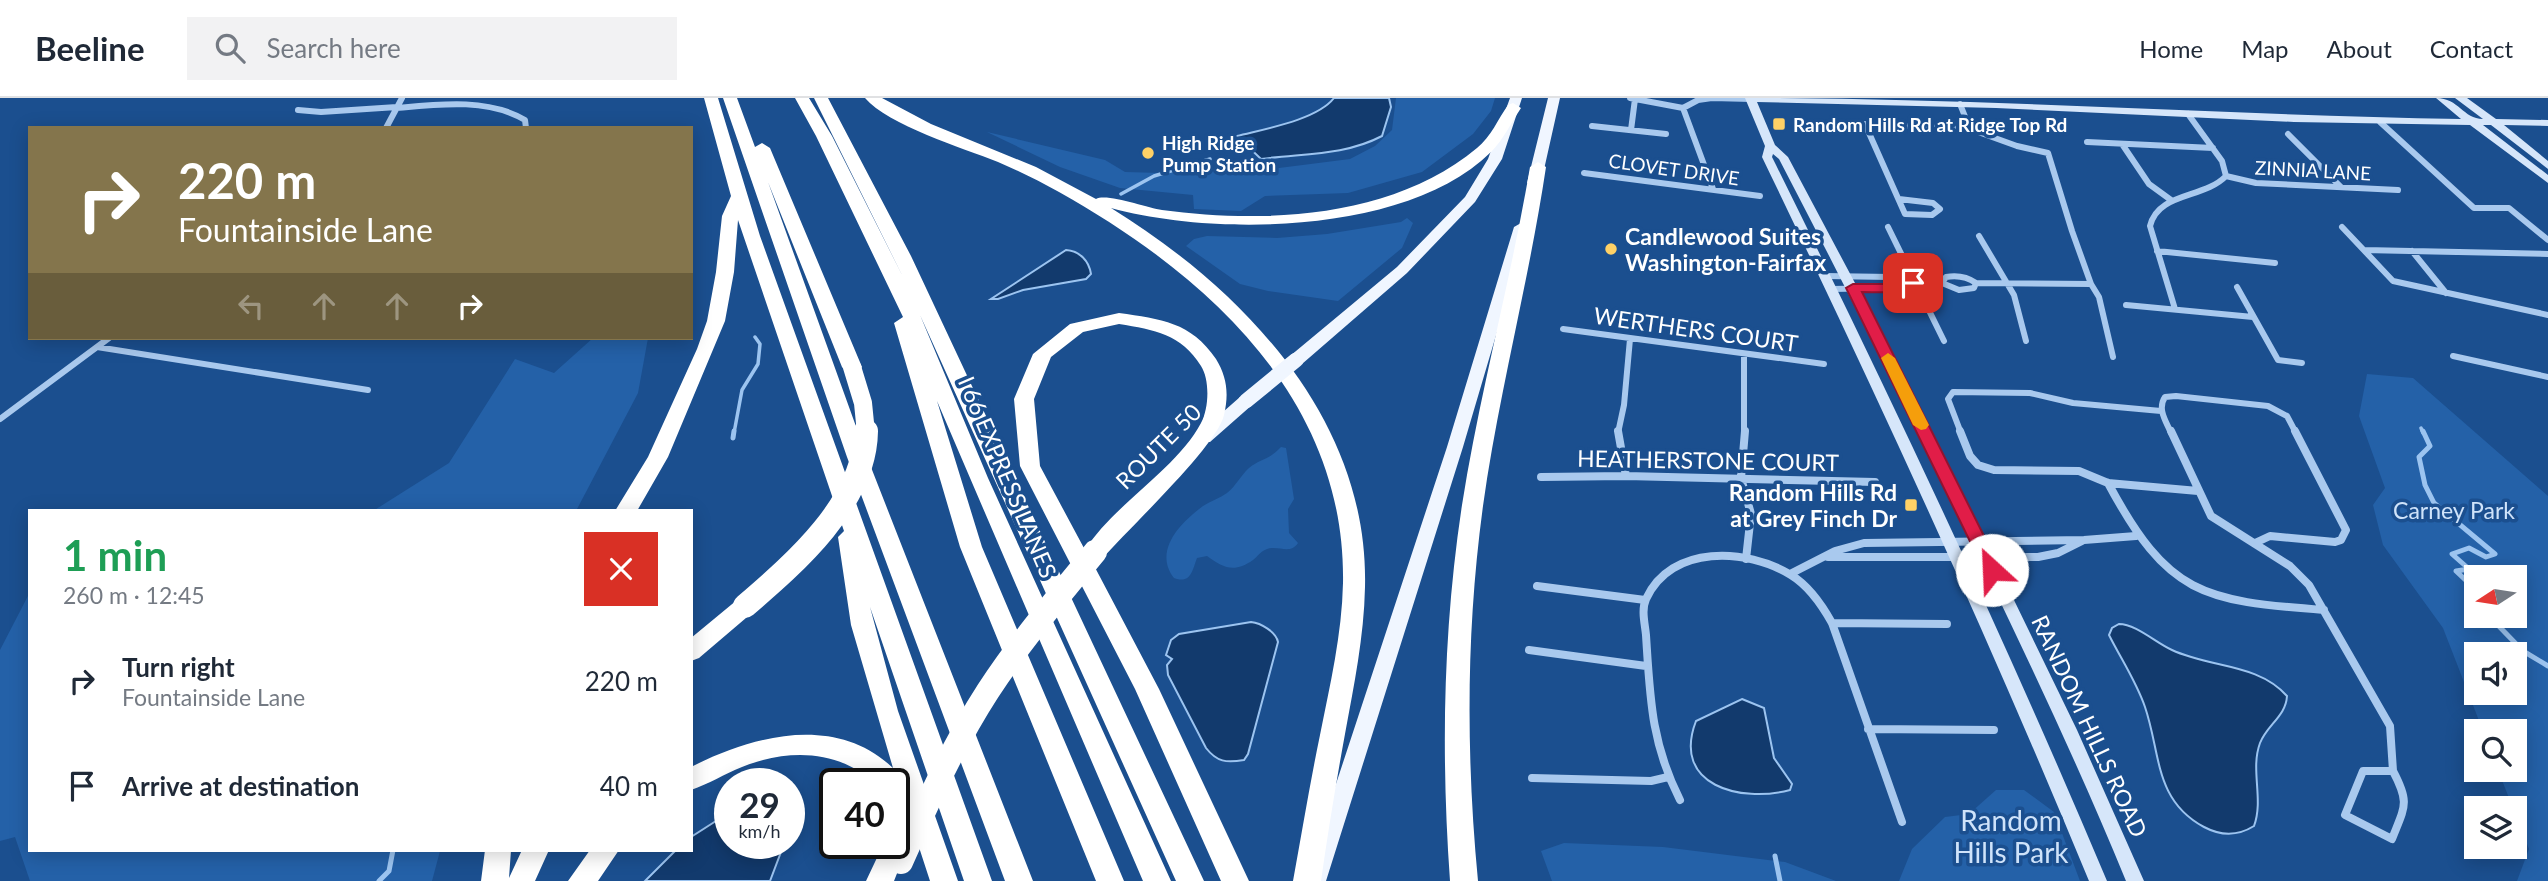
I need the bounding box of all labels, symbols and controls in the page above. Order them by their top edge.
search box [187,17,677,80]
text: Beeline [35,28,145,68]
icon: search [211,29,249,67]
text: Search here [267,32,401,64]
text: Home [2139,34,2203,63]
text: Map [2241,34,2289,63]
text: About [2327,34,2392,63]
text: Contact [2430,34,2513,63]
place label: Random Hills Rd at Ridge Top Rd [1793,113,2067,136]
marker: Random Hills Rd at Ridge Top Rd [1771,116,1787,132]
place label: High Ridge Pump Station [1162,131,1276,176]
marker: High Ridge Pump Station [1140,145,1156,161]
street label: CLOVET DRIVE [1607,148,1741,190]
text: 220 m [178,151,316,209]
icon: right [63,154,154,245]
street label: ZINNIA LANE [2254,155,2372,185]
text: Fountainside Lane [178,210,433,249]
place label: Candlewood Suites Washington-Fairfax [1625,222,1826,276]
marker: Candlewood Suites Washington-Fairfax [1603,241,1619,257]
pin [1883,253,1943,313]
icon: arrive [1894,264,1932,302]
icon: left [232,287,270,325]
icon: ahead [305,287,343,325]
icon: ahead [378,287,416,325]
icon: right [451,287,489,325]
street label: WERTHERS COURT [1592,301,1800,357]
street label: I 66 EXPRESS LANES [953,372,1063,582]
street label: ROUTE 50 [1110,398,1206,494]
street label: HEATHERSTONE COURT [1577,444,1840,476]
place label: Random Hills Rd at Grey Finch Dr [1729,478,1897,532]
park label: Carney Park [2393,496,2515,524]
marker: Random Hills Rd at Grey Finch Dr [1903,497,1919,513]
text: 1 min [63,530,167,580]
button: close [584,532,658,606]
position arrow [1955,533,2029,607]
north arrow [2464,565,2527,628]
map controls [2464,565,2527,859]
text: 260 m · 12:45 [63,581,205,609]
street label: RANDOM HILLS ROAD [2026,610,2154,842]
button: sound [2464,642,2527,705]
text: Turn right [122,651,235,683]
icon: right [63,662,101,700]
text: 220 m [585,665,658,697]
text: Fountainside Lane [122,683,305,711]
button: search [2464,719,2527,782]
icon: arrive [63,767,101,805]
speed limit sign: 40 [819,768,910,859]
text: Arrive at destination [122,770,359,802]
text: 40 m [600,770,658,802]
text: 29 [739,783,780,825]
button: layers [2464,796,2527,859]
park label: Random Hills Park [1953,803,2069,869]
text: km/h [738,820,781,842]

